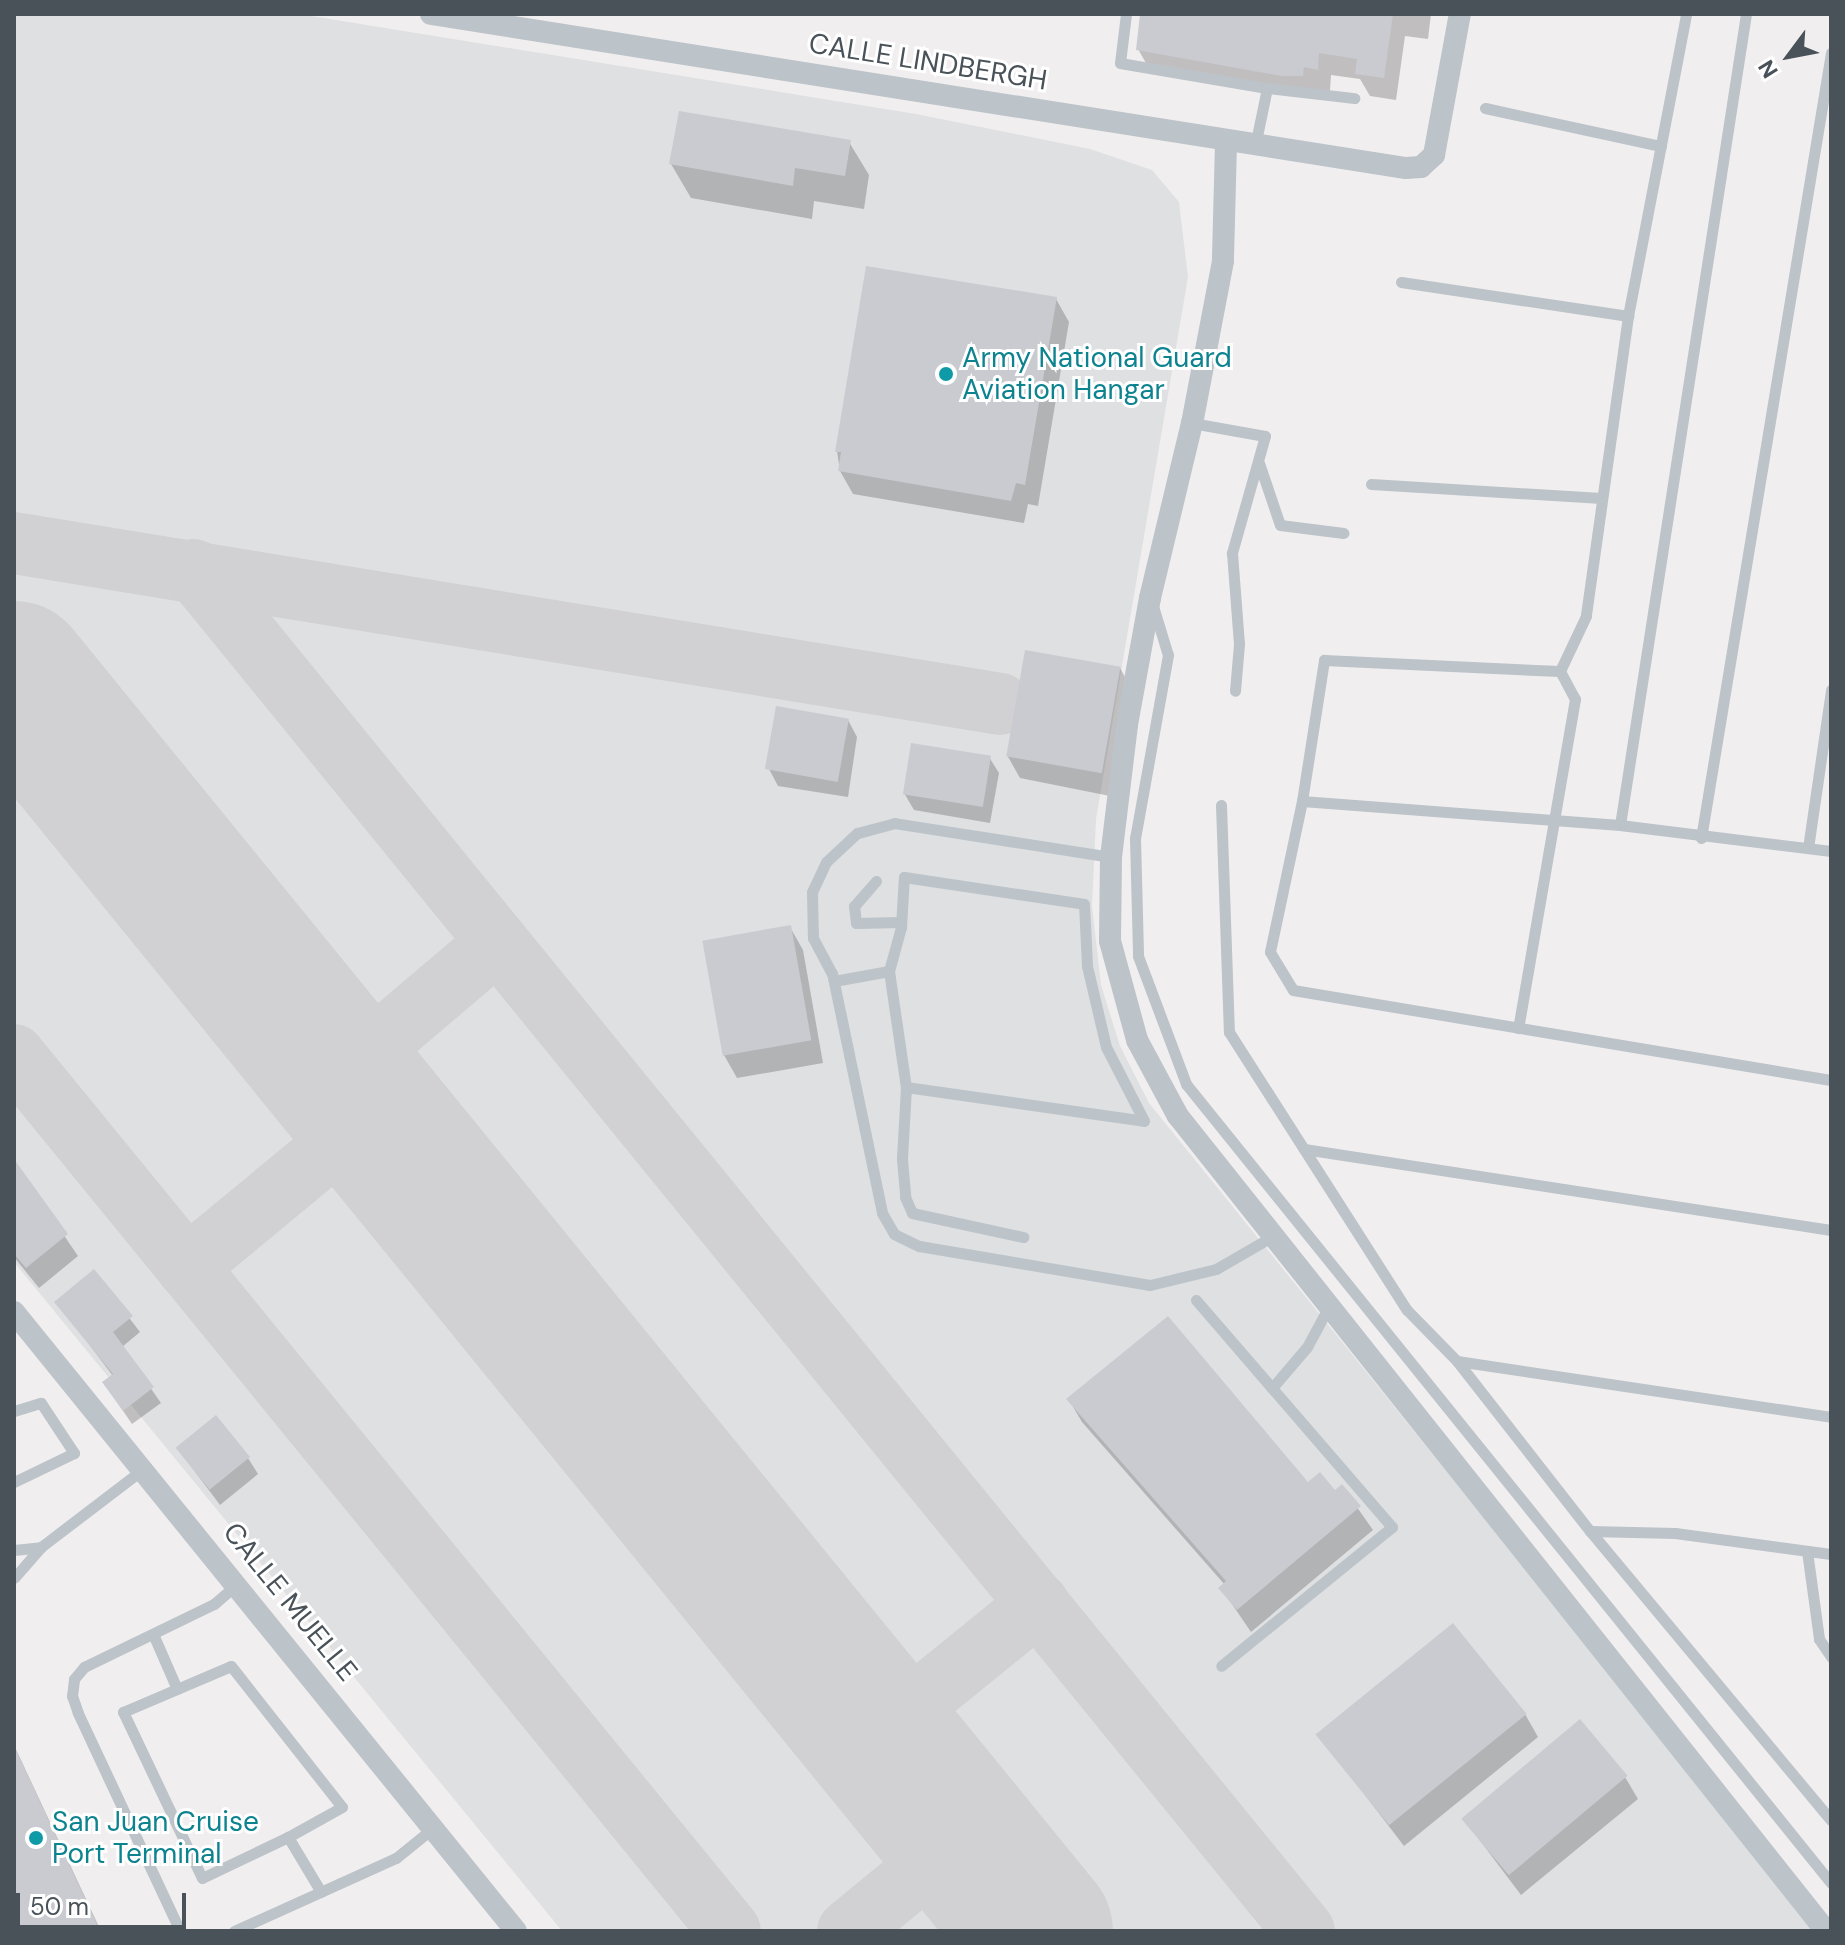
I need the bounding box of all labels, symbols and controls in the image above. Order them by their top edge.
north arrow [1749,16,1829,96]
street label: CALLE LINDBERGH [807,27,1049,97]
text: N [1752,55,1785,83]
place label: Army National Guard Aviation Hangar [962,341,1232,407]
marker: Army National Guard Aviation Hangar [937,365,955,383]
street label: CALLE MUELLE [216,1516,364,1688]
place label: San Juan Cruise Port Terminal [52,1805,259,1871]
marker: San Juan Cruise Port Terminal [27,1829,45,1847]
scale bar [20,1877,190,1927]
text: 50 m [30,1891,89,1922]

